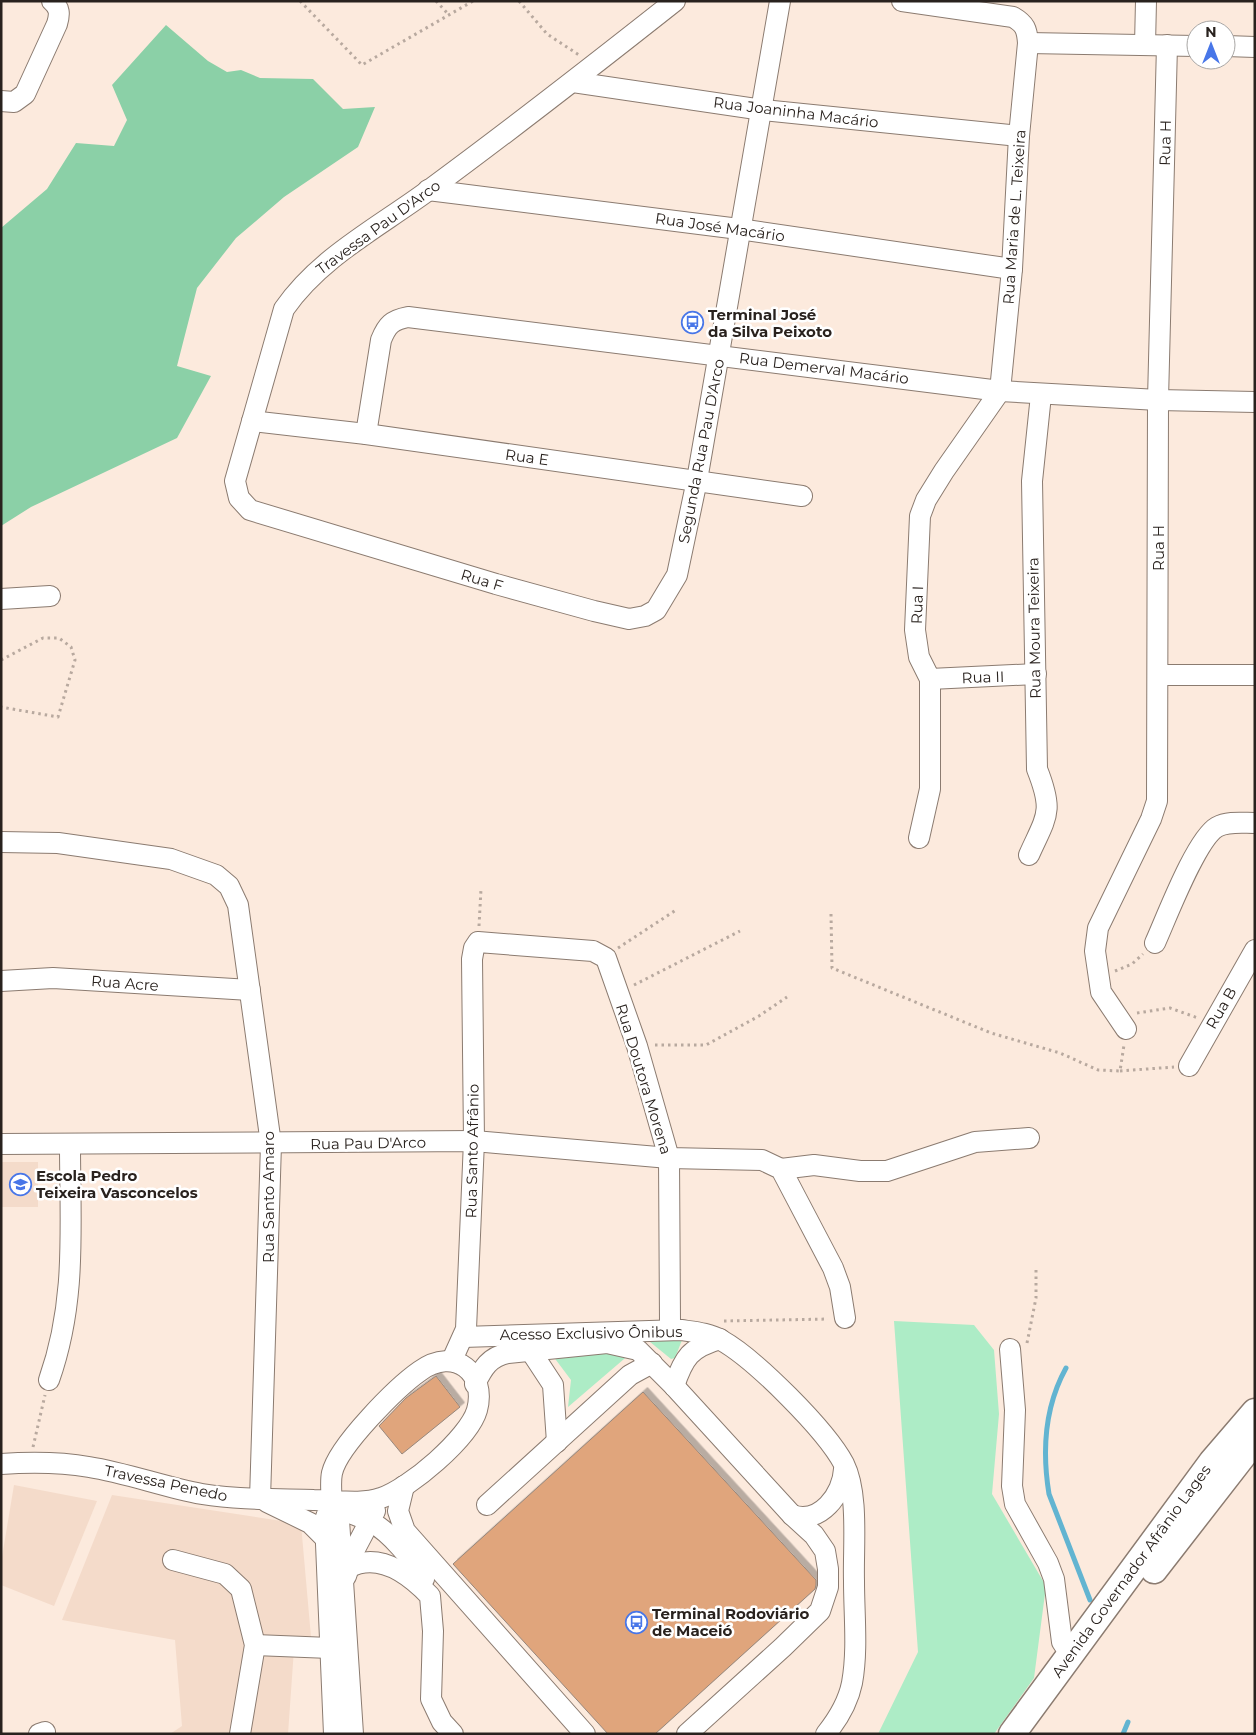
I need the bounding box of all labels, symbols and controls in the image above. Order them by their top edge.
north arrow [1186,20,1236,70]
text: N [1205,23,1217,41]
street label: Rua Joaninha Macário [712,92,880,132]
street label: Rua H [1155,120,1175,166]
street label: Rua Maria de L. Teixeira [998,129,1030,305]
street label: Travessa Pau D'Arco [312,175,444,279]
street label: Rua José Macário [654,208,786,246]
place label: Terminal José da Silva Peixoto [708,305,832,341]
bus stop icon: Terminal José da Silva Peixoto [680,311,704,335]
street label: Rua Demerval Macário [738,348,910,388]
street label: Segunda Rua Pau D'Arco [674,357,728,545]
street label: Rua E [504,445,550,469]
street label: Rua H [1149,525,1168,571]
street label: Rua Moura Teixeira [1023,557,1045,699]
street label: Rua F [459,565,505,595]
street label: Rua I [907,586,927,624]
street label: Rua II [961,667,1005,687]
street label: Rua Acre [91,971,159,995]
street label: Rua B [1202,984,1240,1032]
street label: Rua Doutora Morena [612,1001,676,1157]
street label: Rua Santo Afrânio [461,1083,483,1219]
street label: Rua Santo Amaro [259,1131,278,1263]
street label: Rua Pau D'Arco [310,1132,426,1154]
place label: Escola Pedro Teixeira Vasconcelos [36,1166,198,1202]
school or university icon: Escola Pedro Teixeira Vasconcelos [8,1172,32,1196]
street label: Acesso Exclusivo Ônibus [499,1322,683,1344]
street label: Travessa Penedo [103,1461,229,1505]
street label: Avenida Governador Afrânio Lages [1047,1461,1215,1681]
place label: Terminal Rodoviário de Maceió [652,1604,809,1640]
bus stop icon: Terminal Rodoviário de Maceió [624,1610,648,1634]

